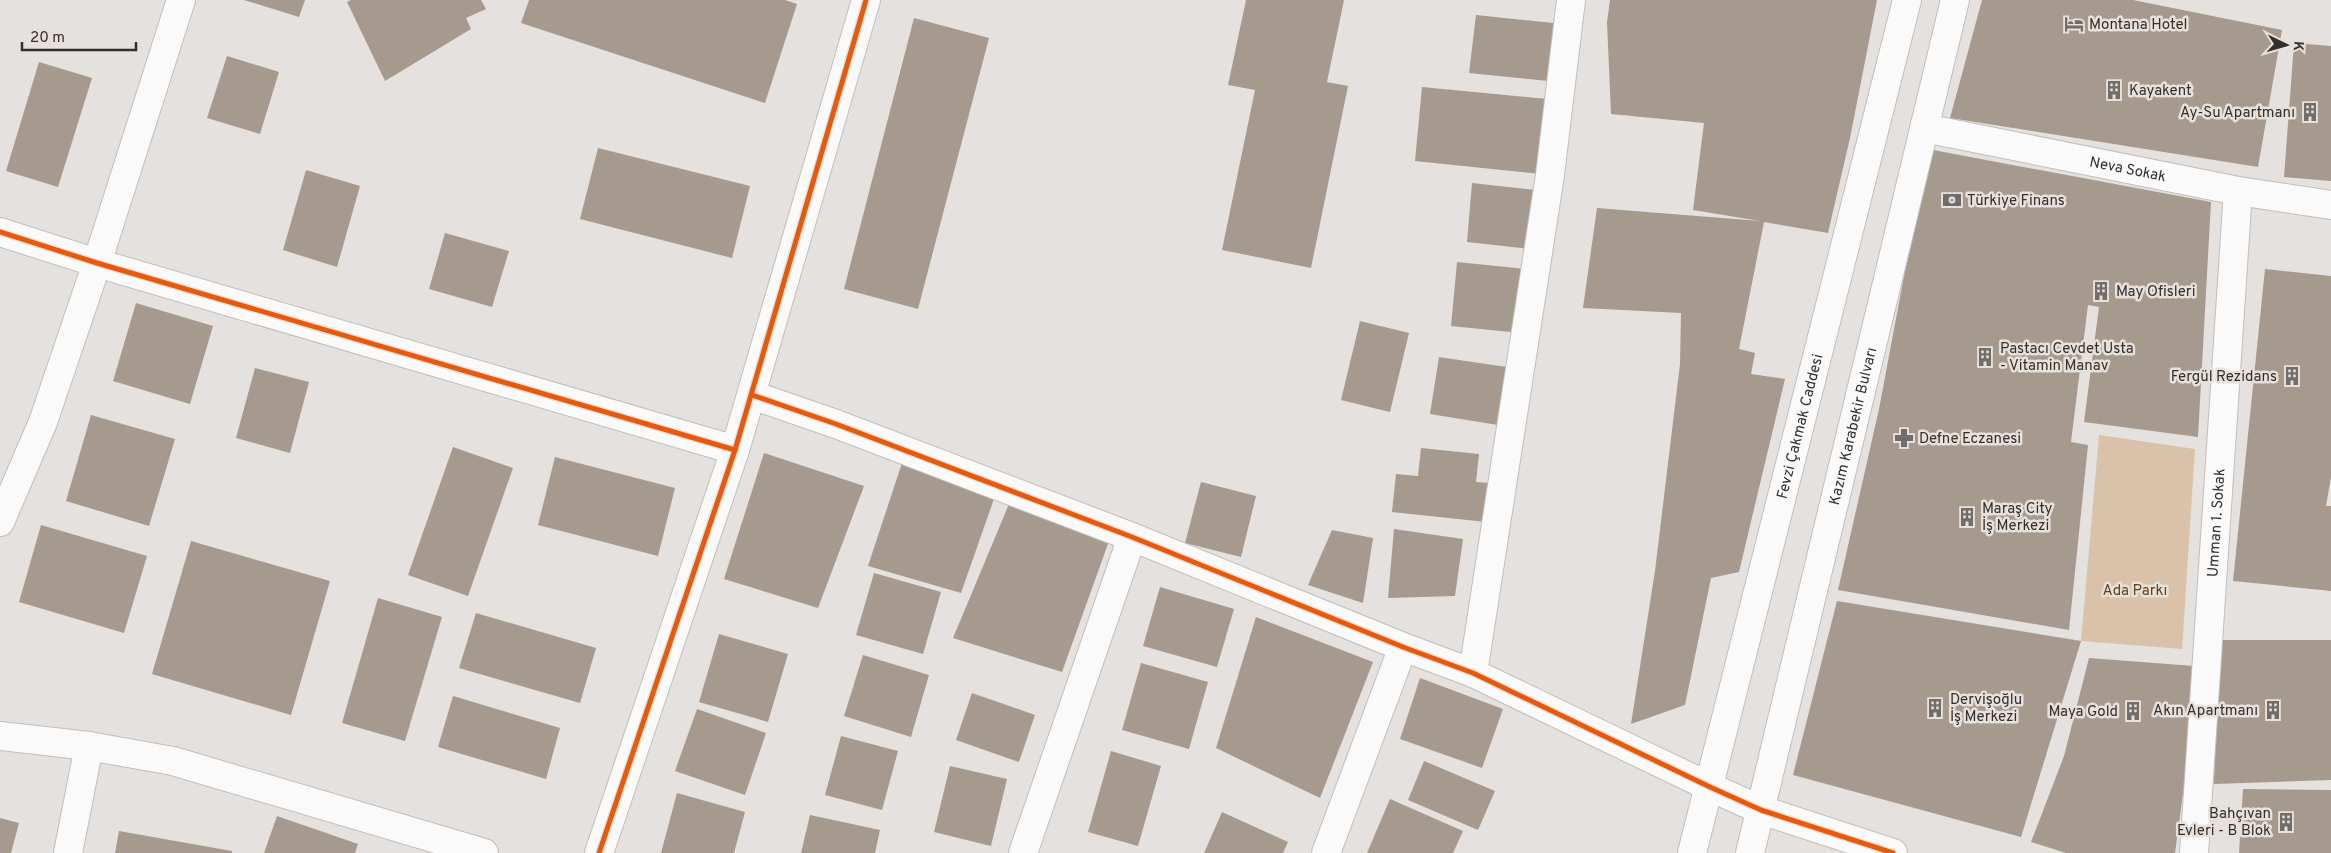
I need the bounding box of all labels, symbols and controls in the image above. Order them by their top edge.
hotel icon: Montana Hotel [2063,13,2085,35]
place label: Montana Hotel [2089,16,2187,35]
scale bar [22,20,136,52]
north arrow [2261,20,2311,70]
text: 20 m [30,29,65,48]
text: K [2289,40,2306,52]
building icon: Kayakent [2103,79,2125,101]
place label: Kayakent [2129,82,2192,101]
building icon: Ay-Su Apartmanı [2299,101,2321,123]
place label: Ay-Su Apartmanı [2180,104,2295,123]
street label: Neva Sokak [2088,153,2168,187]
bank icon: Türkiye Finans [1941,189,1963,211]
place label: Türkiye Finans [1967,192,2065,211]
building icon: May Ofisleri [2090,280,2112,302]
place label: May Ofisleri [2116,283,2195,302]
place label: Pastacı Cevdet Usta - Vitamin Manav [2000,340,2134,376]
street label: Kazım Karabekir Bulvarı [1826,346,1882,507]
building icon: Pastacı Cevdet Usta - Vitamin Manav [1974,346,1996,368]
street label: Fevzi Çakmak Caddesi [1774,352,1828,501]
building icon: Fergül Rezidans [2281,365,2303,387]
place label: Fergül Rezidans [2171,368,2277,387]
pharmacy icon: Defne Eczanesi [1893,427,1915,449]
place label: Defne Eczanesi [1919,430,2021,449]
street label: Umman 1. Sokak [2204,468,2231,578]
place label: Maraş City İş Merkezi [1982,500,2053,536]
building icon: Maraş City İş Merkezi [1956,506,1978,528]
park label: Ada Parkı [2103,582,2167,601]
place label: Dervişoğlu İş Merkezi [1950,691,2022,727]
building icon: Dervişoğlu İş Merkezi [1924,697,1946,719]
building icon: Akın Apartmanı [2262,699,2284,721]
building icon: Maya Gold [2122,700,2144,722]
place label: Akın Apartmanı [2153,702,2258,721]
place label: Maya Gold [2048,703,2118,722]
place label: Bahçıvan Evleri - B Blok [2177,805,2271,841]
building icon: Bahçıvan Evleri - B Blok [2275,811,2297,833]

